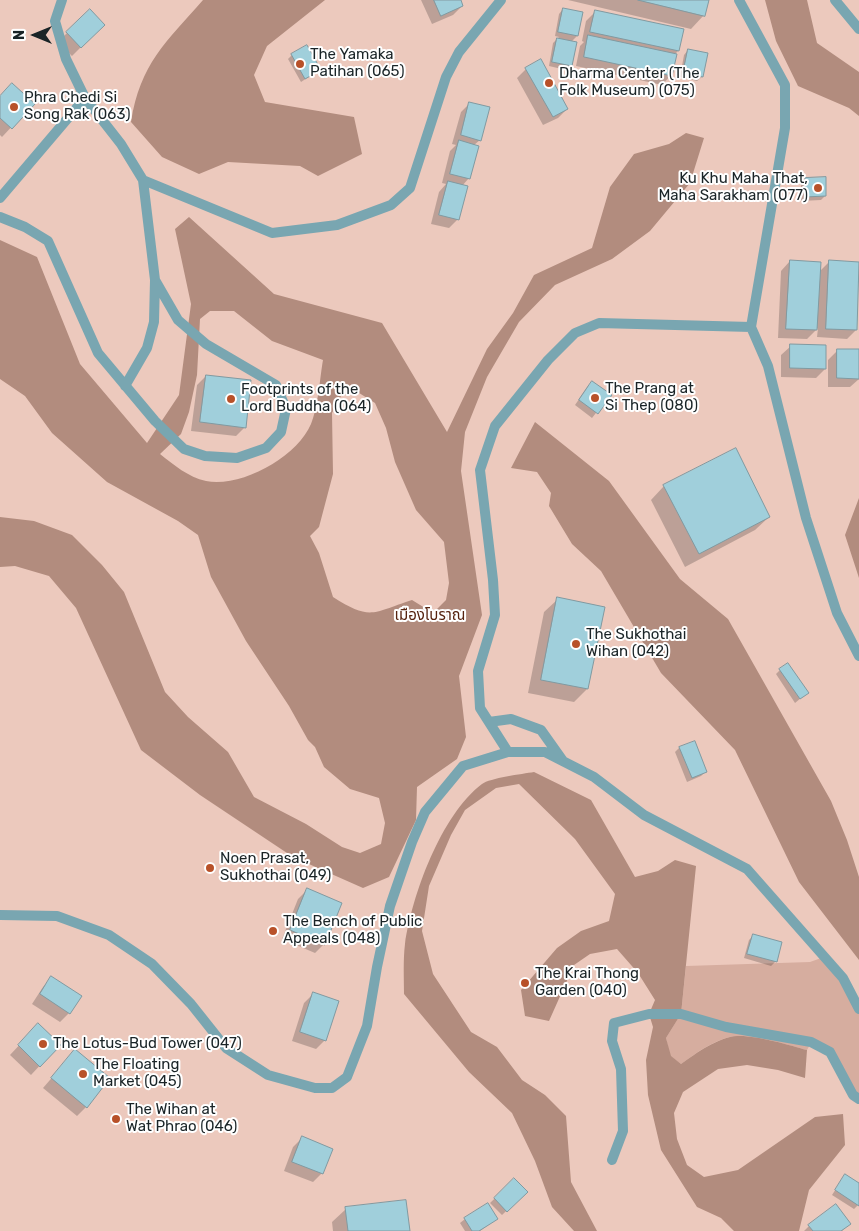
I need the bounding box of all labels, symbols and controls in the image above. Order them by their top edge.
north arrow [10,10,60,60]
text: N [11,30,28,40]
place label: The Yamaka Patihan (065) [310,46,405,81]
marker: The Yamaka Patihan (065) [294,58,306,70]
place label: Dharma Center (The Folk Museum) (075) [559,65,700,100]
marker: Dharma Center (The Folk Museum) (075) [543,77,555,89]
place label: Phra Chedi Si Song Rak (063) [24,89,131,124]
marker: Phra Chedi Si Song Rak (063) [8,101,20,113]
place label: Ku Khu Maha That, Maha Sarakham (077) [658,170,808,205]
marker: Ku Khu Maha That, Maha Sarakham (077) [812,182,824,194]
place label: The Prang at Si Thep (080) [605,380,698,415]
place label: Footprints of the Lord Buddha (064) [241,381,371,416]
marker: The Prang at Si Thep (080) [589,392,601,404]
marker: Footprints of the Lord Buddha (064) [225,393,237,405]
park label: เมืองโบราณ [395,607,465,625]
place label: The Sukhothai Wihan (042) [586,626,686,661]
marker: The Sukhothai Wihan (042) [570,638,582,650]
place label: Noen Prasat, Sukhothai (049) [220,850,331,885]
marker: Noen Prasat, Sukhothai (049) [204,862,216,874]
place label: The Bench of Public Appeals (048) [283,913,422,948]
marker: The Bench of Public Appeals (048) [267,925,279,937]
place label: The Krai Thong Garden (040) [535,965,639,1000]
marker: The Krai Thong Garden (040) [519,977,531,989]
place label: The Lotus-Bud Tower (047) [53,1035,242,1053]
marker: The Lotus-Bud Tower (047) [37,1038,49,1050]
place label: The Floating Market (045) [93,1056,182,1091]
marker: The Floating Market (045) [77,1068,89,1080]
place label: The Wihan at Wat Phrao (046) [126,1101,237,1136]
marker: The Wihan at Wat Phrao (046) [110,1113,122,1125]

